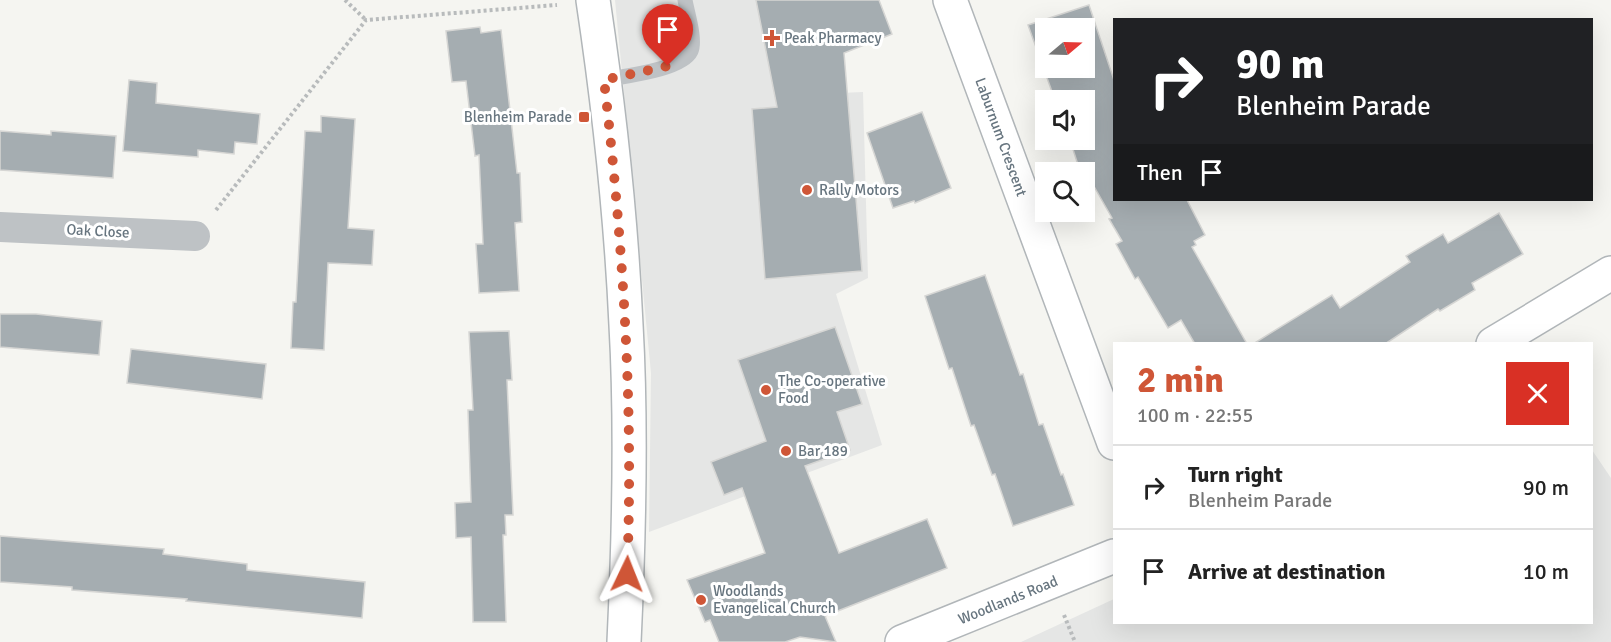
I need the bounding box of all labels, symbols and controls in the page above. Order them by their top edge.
pin [642,4,693,66]
icon: arrive [651,13,684,46]
north arrow [1035,18,1095,78]
map controls [1035,18,1095,222]
place label: Peak Pharmacy [784,29,881,47]
marker: Peak Pharmacy [765,31,779,45]
text: 90 m [1236,39,1325,90]
icon: right [1137,42,1215,120]
street label: Laburnum Crescent [971,75,1031,199]
button: sound [1035,90,1095,150]
text: Blenheim Parade [1236,90,1431,123]
place label: Blenheim Parade [464,108,572,126]
marker: Blenheim Parade [577,110,591,124]
icon: arrive [1195,156,1228,189]
text: Then [1137,159,1183,186]
button: search [1035,162,1095,222]
place label: Rally Motors [819,181,899,199]
marker: Rally Motors [800,183,814,197]
street label: Oak Close [66,220,130,242]
text: 2 min [1137,358,1224,403]
button: close [1506,362,1569,425]
place label: The Co-operative Food [778,372,886,407]
marker: The Co-operative Food [759,383,773,397]
text: 100 m · 22:55 [1137,403,1253,428]
place label: Bar 189 [798,442,848,460]
marker: Bar 189 [779,444,793,458]
text: Turn right [1188,461,1283,488]
icon: right [1137,471,1170,504]
text: 90 m [1523,474,1569,501]
text: Blenheim Parade [1188,488,1332,513]
position arrow [595,542,659,606]
icon: arrive [1137,555,1170,588]
text: Arrive at destination [1188,558,1385,585]
text: 10 m [1523,558,1569,585]
street label: Woodlands Road [956,572,1060,628]
place label: Woodlands Evangelical Church [713,582,836,617]
marker: Woodlands Evangelical Church [694,593,708,607]

